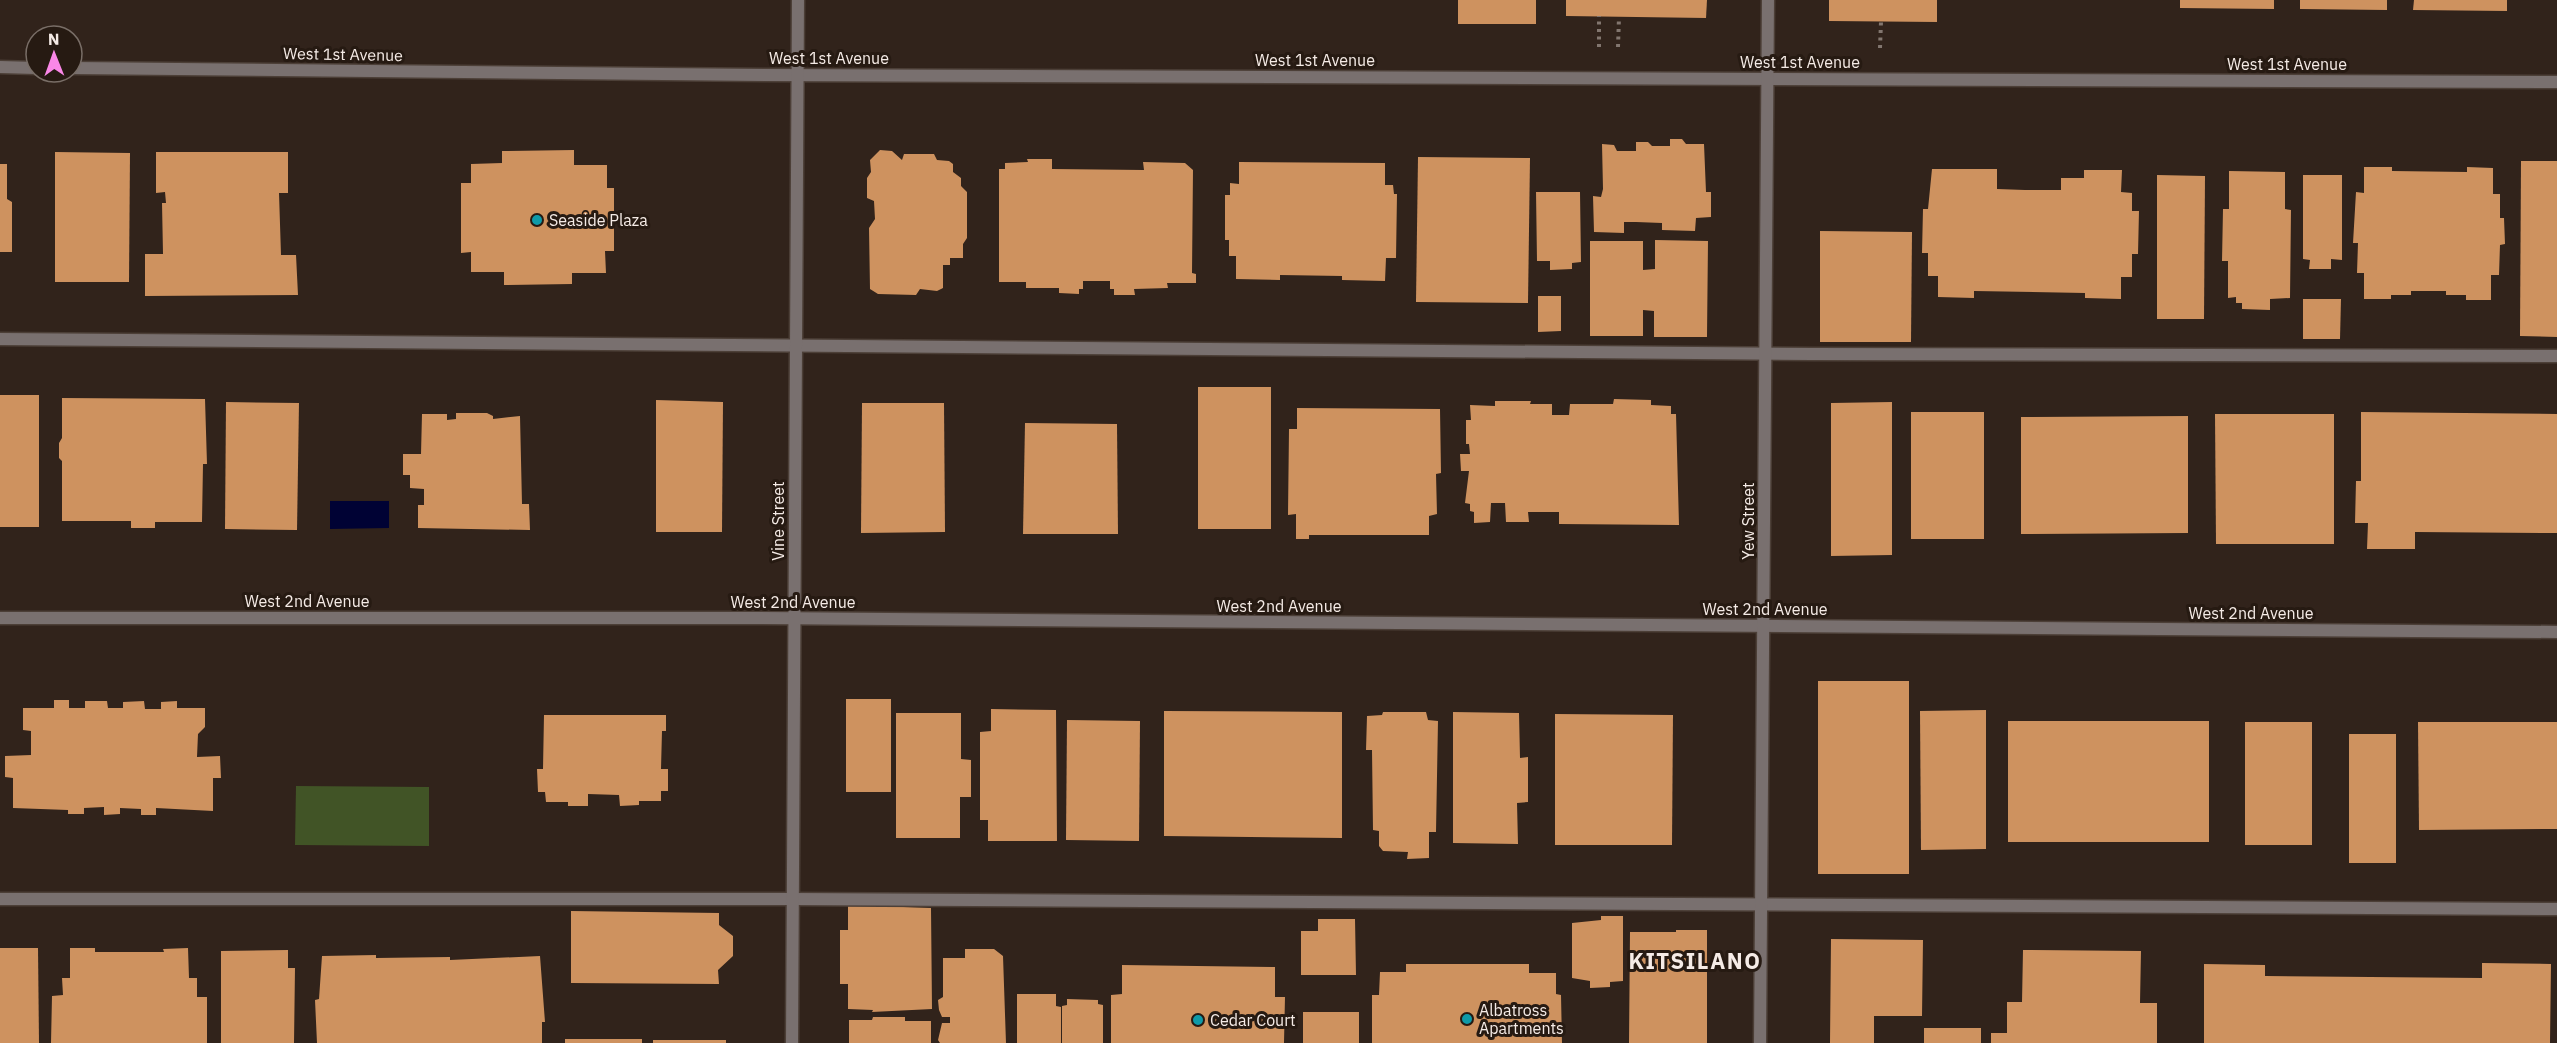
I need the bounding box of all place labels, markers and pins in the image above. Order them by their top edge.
place label: Seaside Plaza [549,210,648,230]
marker: Seaside Plaza [530,213,544,227]
place label: Albatross Apartments [1479,1000,1564,1038]
place label: Cedar Court [1210,1010,1296,1030]
marker: Albatross Apartments [1460,1012,1474,1026]
marker: Cedar Court [1191,1013,1205,1027]

